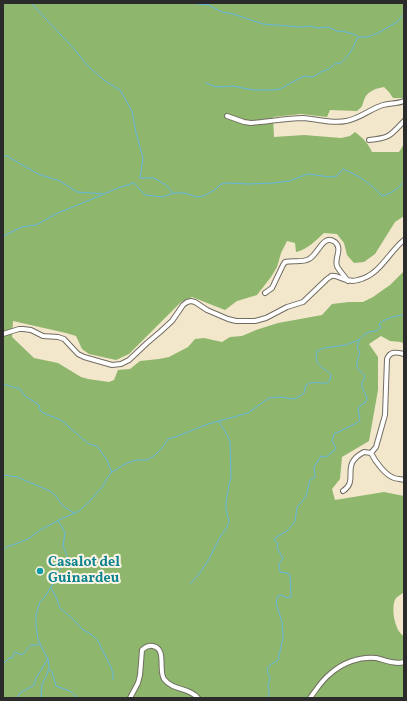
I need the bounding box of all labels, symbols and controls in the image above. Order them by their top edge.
place label: Casalot del Guinardeu [48,555,120,588]
marker: Casalot del Guinardeu [35,566,45,576]

